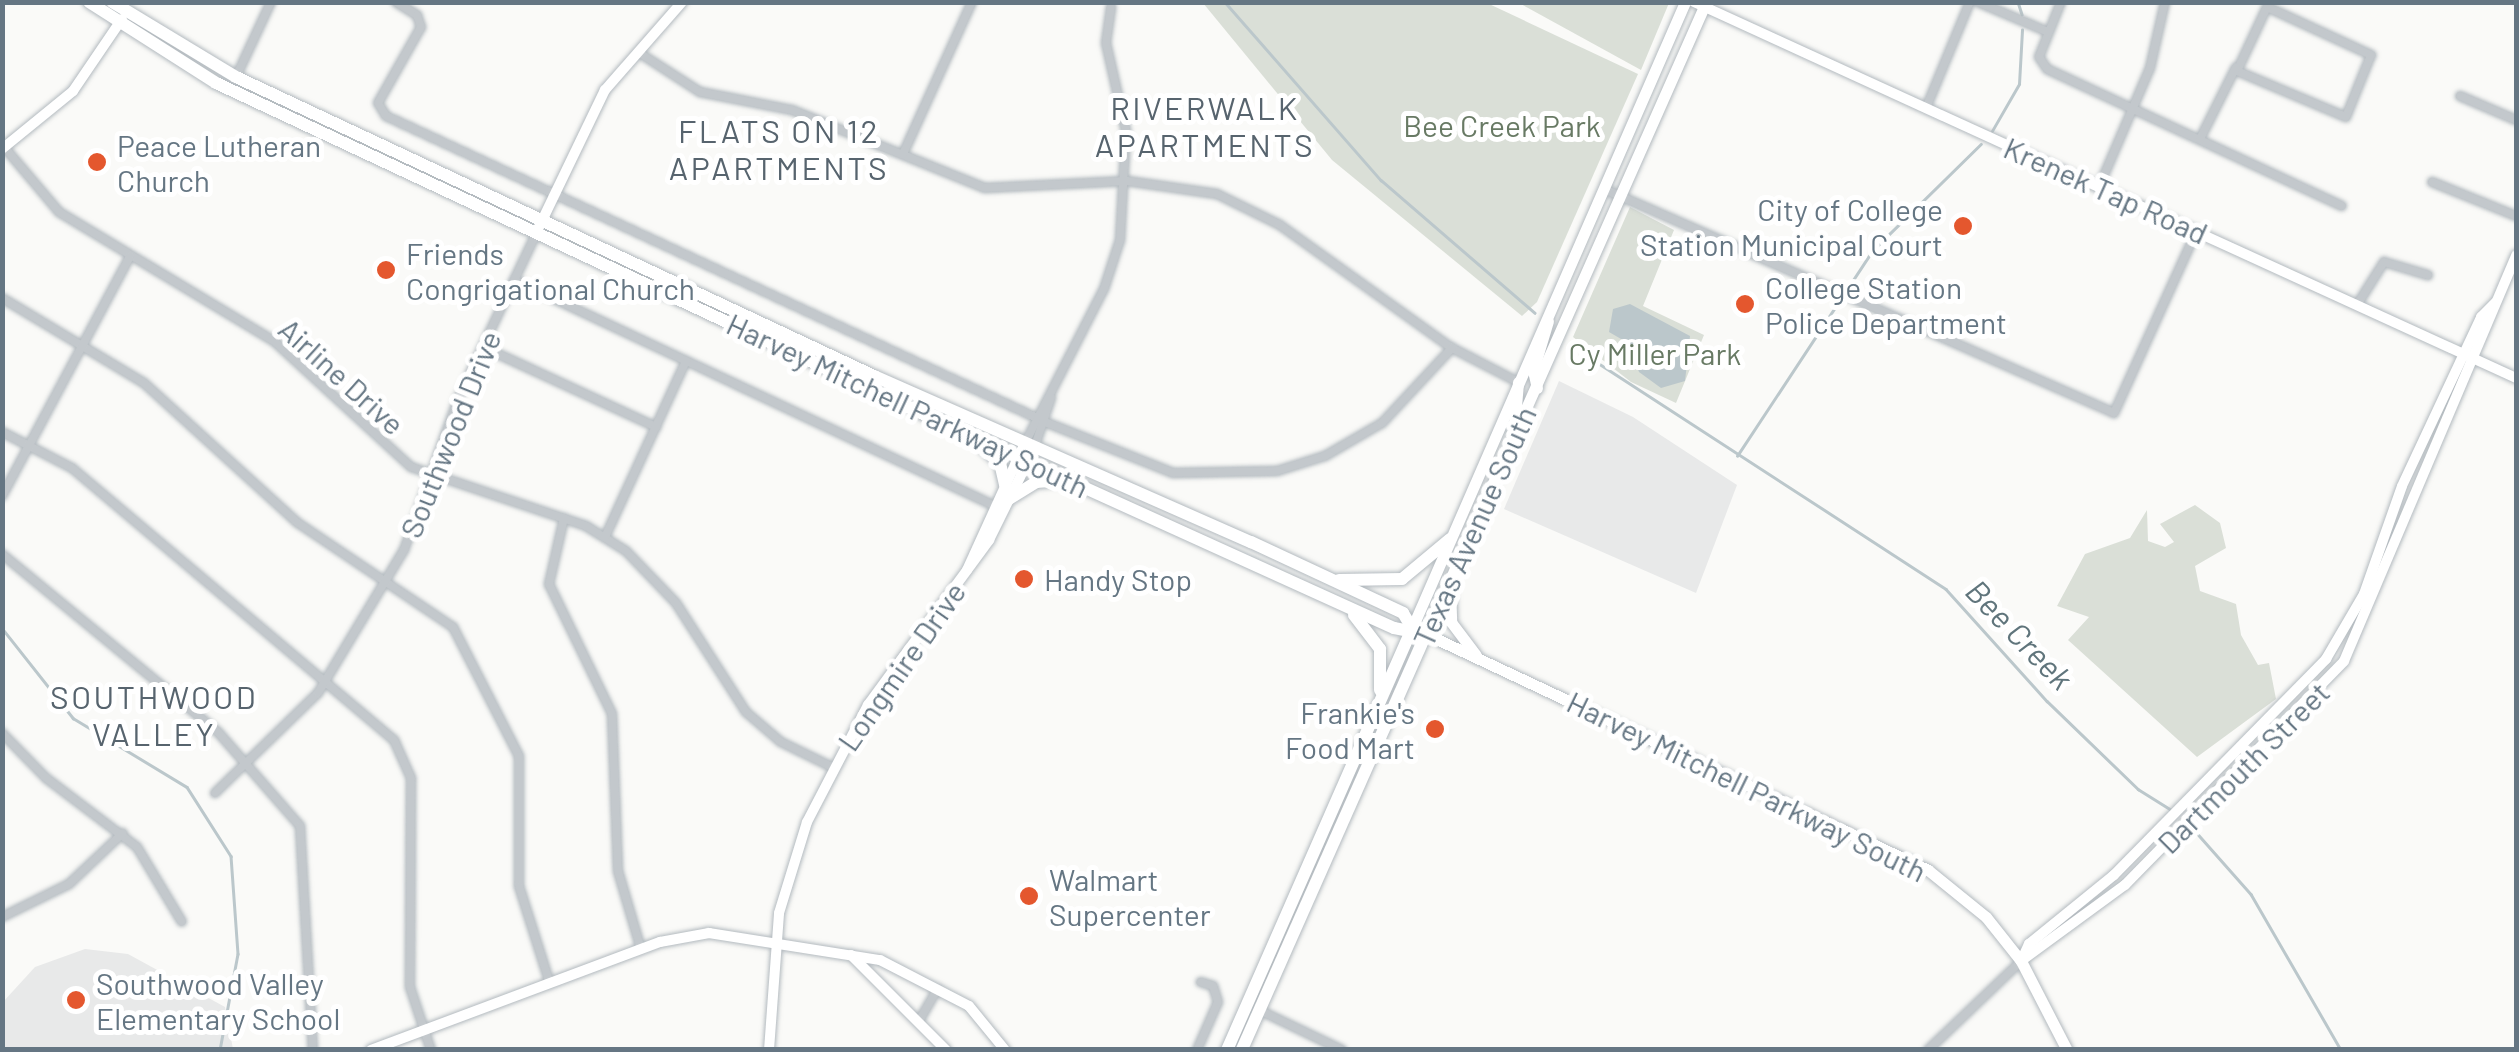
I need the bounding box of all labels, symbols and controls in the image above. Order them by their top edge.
district label: RIVERWALK APARTMENTS [1095,89,1315,164]
park label: Bee Creek Park [1403,107,1601,143]
district label: FLATS ON 12 APARTMENTS [669,112,889,187]
place label: Peace Lutheran Church [117,127,321,198]
street label: Krenek Tap Road [1999,129,2213,251]
marker: Peace Lutheran Church [86,151,108,173]
place label: City of College Station Municipal Court [1640,191,1943,262]
marker: City of College Station Municipal Court [1952,215,1974,237]
place label: Friends Congrigational Church [406,235,695,306]
marker: Friends Congrigational Church [375,259,397,281]
place label: College Station Police Department [1765,269,2007,340]
marker: College Station Police Department [1734,293,1756,315]
street label: Harvey Mitchell Parkway South [721,305,1095,505]
street label: Airline Drive [272,310,412,442]
street label: Southwood Drive [392,325,508,543]
park label: Cy Miller Park [1569,335,1741,371]
street label: Texas Avenue South [1405,400,1543,652]
place label: Handy Stop [1044,561,1192,597]
marker: Handy Stop [1013,568,1035,590]
water label: Bee Creek [1958,571,2082,697]
street label: Longmire Drive [830,575,972,757]
street label: Dartmouth Street [2150,674,2336,860]
district label: SOUTHWOOD VALLEY [50,678,258,753]
street label: Harvey Mitchell Parkway South [1562,683,1932,889]
place label: Frankie's Food Mart [1285,694,1415,764]
marker: Frankie's Food Mart [1424,718,1446,740]
place label: Walmart Supercenter [1049,861,1211,932]
marker: Walmart Supercenter [1018,885,1040,907]
place label: Southwood Valley Elementary School [96,965,340,1036]
marker: Southwood Valley Elementary School [65,989,87,1011]

